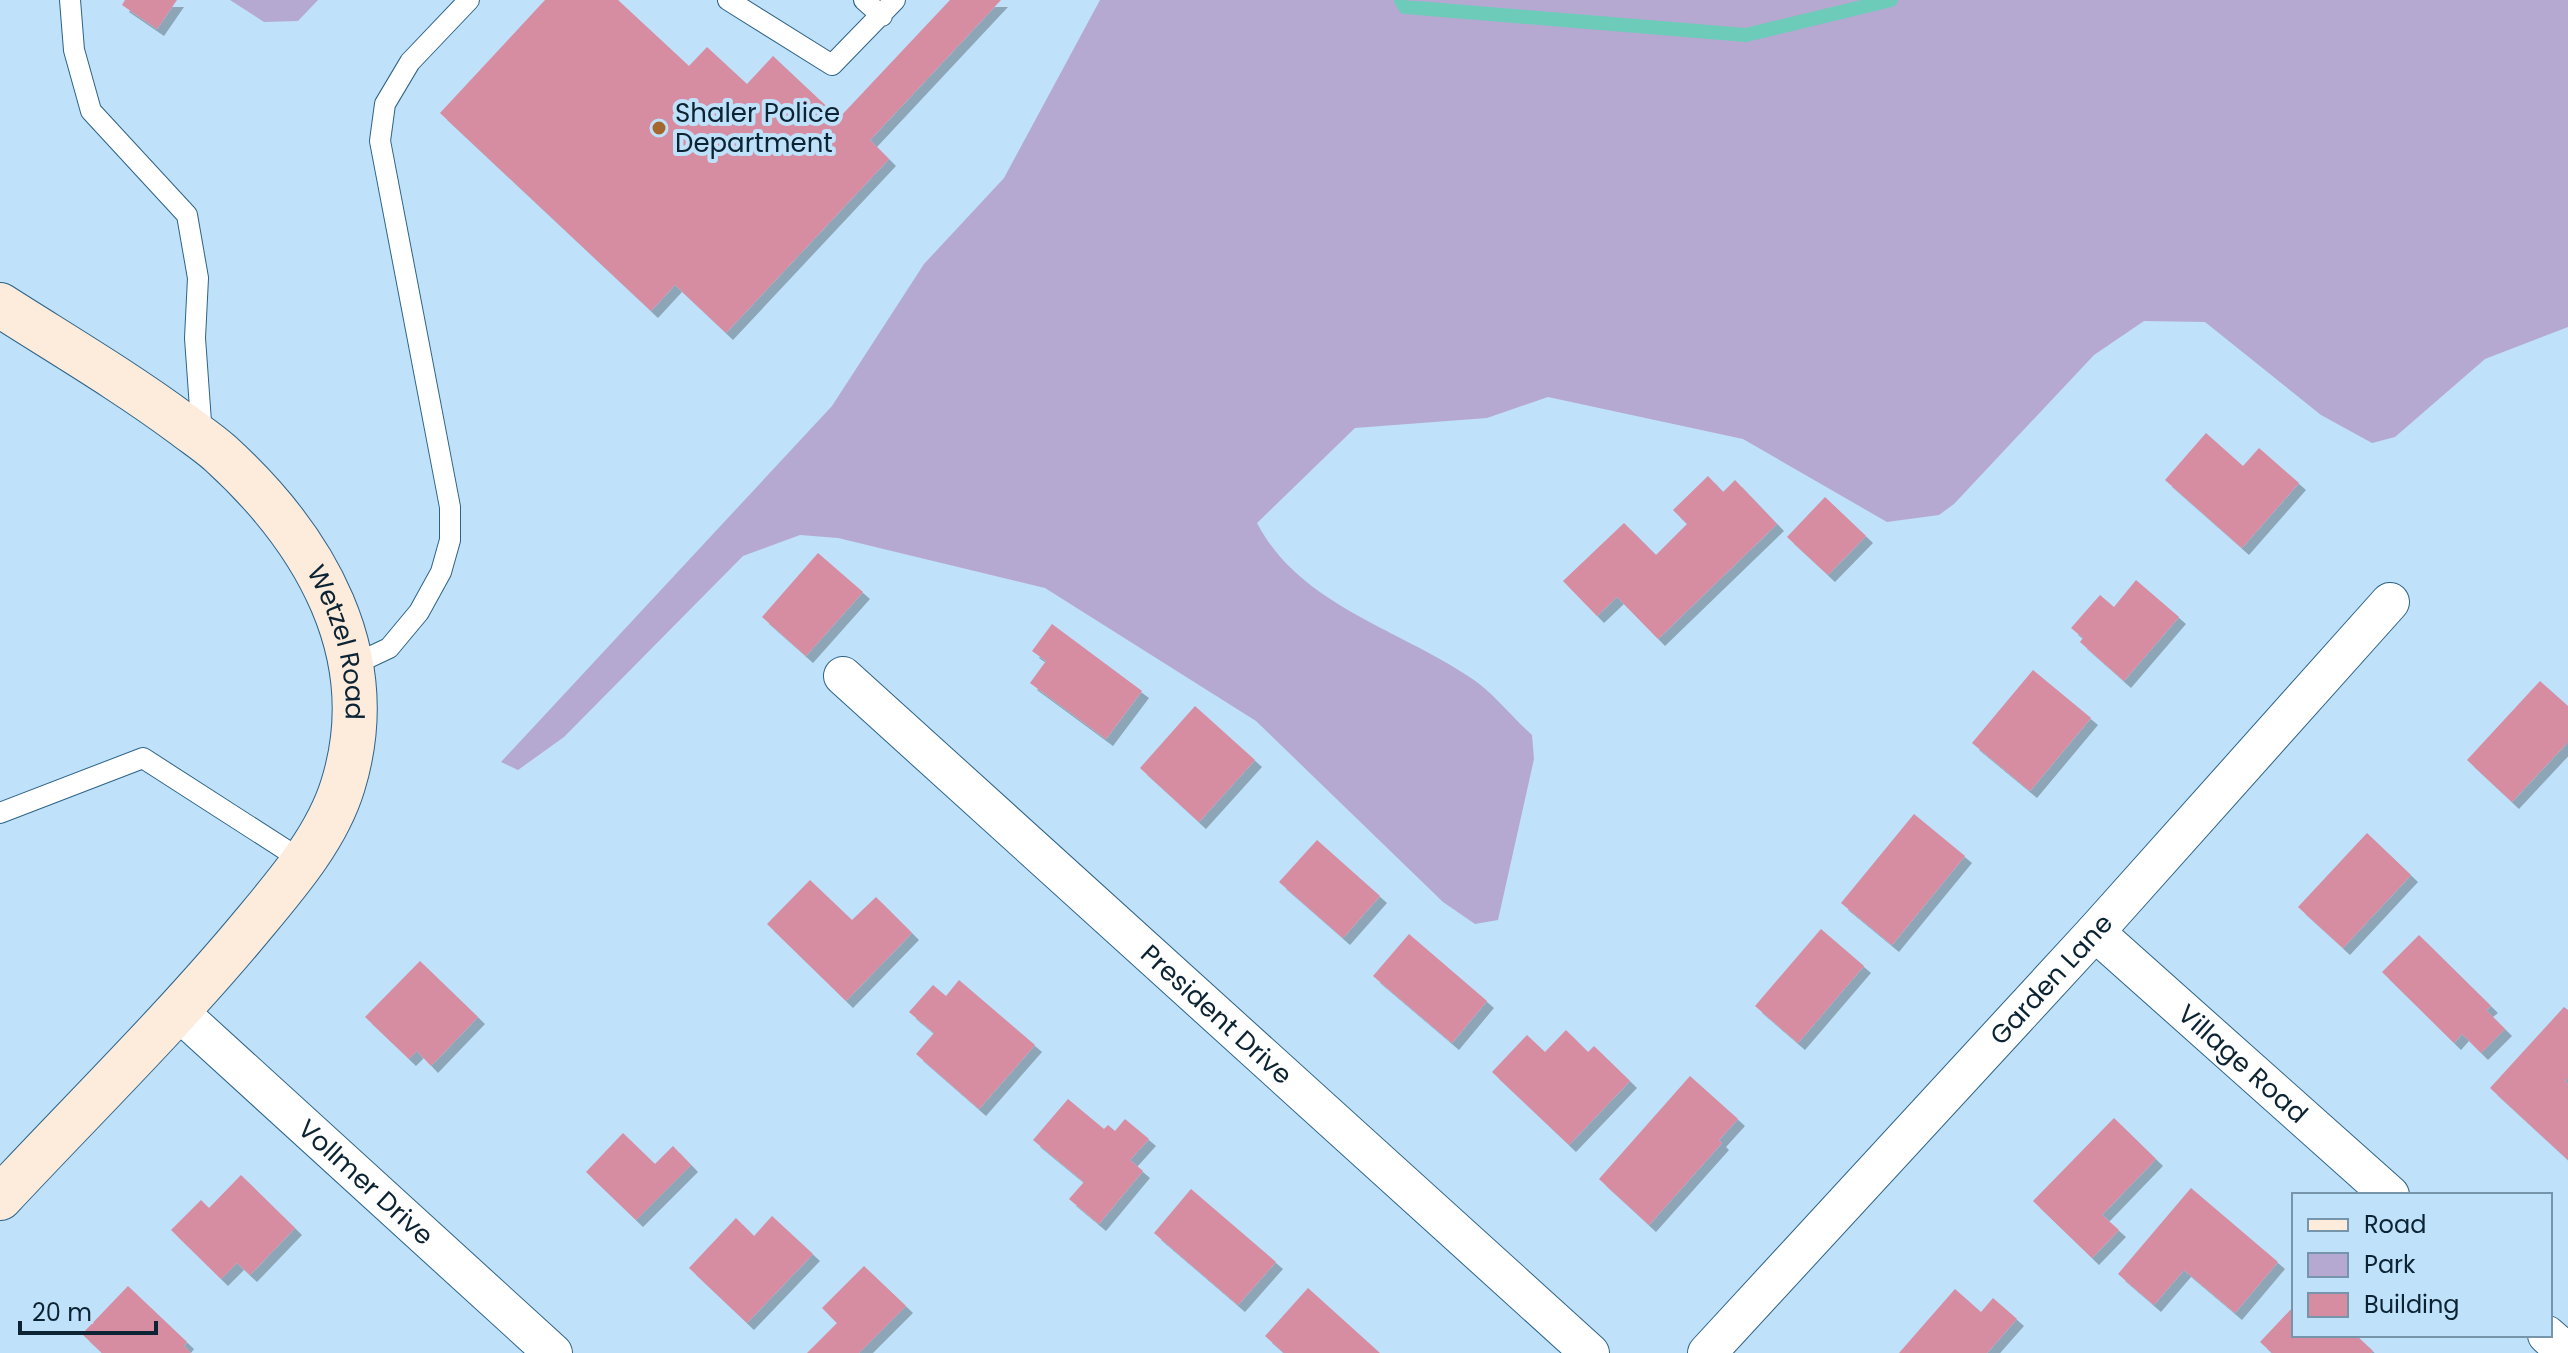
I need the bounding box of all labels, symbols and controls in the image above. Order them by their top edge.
place label: Shaler Police Department [675,95,840,161]
marker: Shaler Police Department [650,119,668,137]
street label: Wetzel Road [299,559,373,720]
street label: Garden Lane [1982,906,2121,1053]
street label: President Drive [1133,936,1300,1093]
street label: Village Road [2170,996,2315,1131]
street label: Vollmer Drive [290,1111,441,1253]
legend [2292,1193,2552,1337]
text: Road [2364,1208,2426,1241]
text: Park [2364,1248,2416,1281]
scale bar [20,1285,156,1335]
text: Building [2364,1288,2460,1321]
text: 20 m [32,1296,92,1329]

